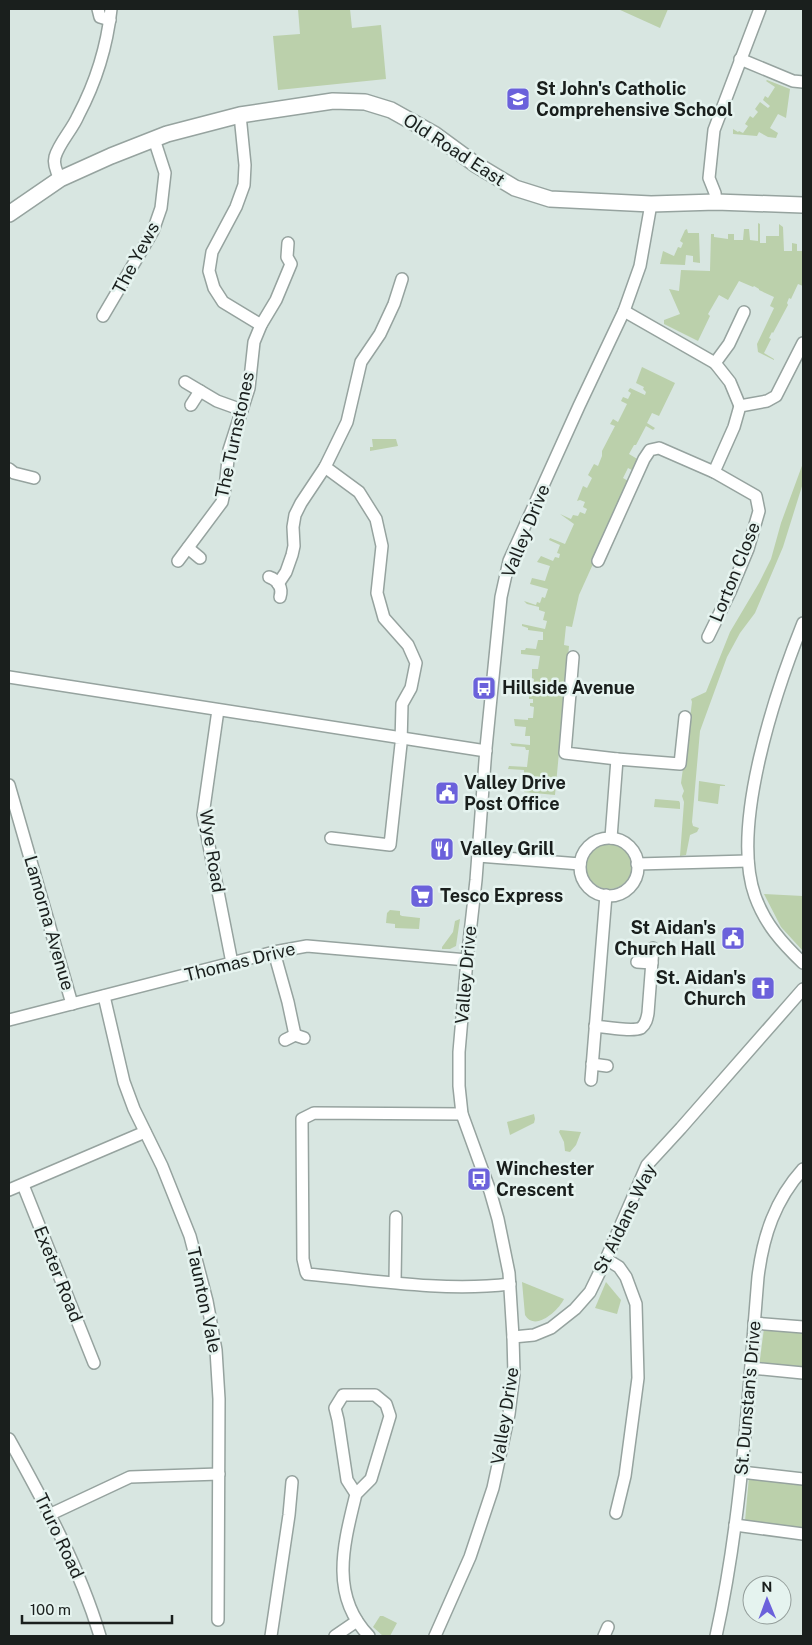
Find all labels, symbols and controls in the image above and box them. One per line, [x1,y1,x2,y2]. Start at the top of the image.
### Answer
place label: St John's Catholic Comprehensive School [536,78,733,120]
school or university icon: St John's Catholic Comprehensive School [505,86,531,112]
street label: Old Road East [399,109,509,190]
street label: The Yews [108,218,163,297]
street label: The Turnstones [211,370,258,500]
street label: Valley Drive [497,481,554,580]
street label: Lorton Close [705,519,764,625]
bus stop icon: Hillside Avenue [471,675,497,701]
place label: Hillside Avenue [502,677,635,698]
place label: Valley Drive Post Office [464,772,566,814]
public building icon: Valley Drive Post Office [434,780,460,806]
street label: Wye Road [196,808,229,894]
restaurant icon: Valley Grill [429,836,455,862]
place label: Valley Grill [460,838,555,859]
street label: Lamorna Avenue [20,853,79,993]
supermarket icon: Tesco Express [409,883,435,909]
place label: Tesco Express [440,885,563,906]
place label: St Aidan's Church Hall [614,917,716,959]
street label: Valley Drive [451,925,480,1025]
public building icon: St Aidan's Church Hall [720,925,746,951]
street label: Thomas Drive [182,938,297,985]
place label: St. Aidan's Church [656,967,746,1009]
church icon: St. Aidan's Church [750,975,776,1001]
place label: Winchester Crescent [496,1158,595,1200]
street label: St Aidans Way [589,1160,660,1277]
bus stop icon: Winchester Crescent [466,1166,492,1192]
street label: Exeter Road [30,1223,87,1325]
street label: Taunton Vale [183,1245,226,1355]
street label: St. Dunstan's Drive [730,1320,765,1476]
street label: Valley Drive [486,1366,523,1466]
street label: Truro Road [31,1490,88,1582]
north arrow [742,1575,792,1625]
text: N [761,1579,772,1595]
scale bar [22,1592,172,1624]
text: 100 m [30,1601,71,1618]

